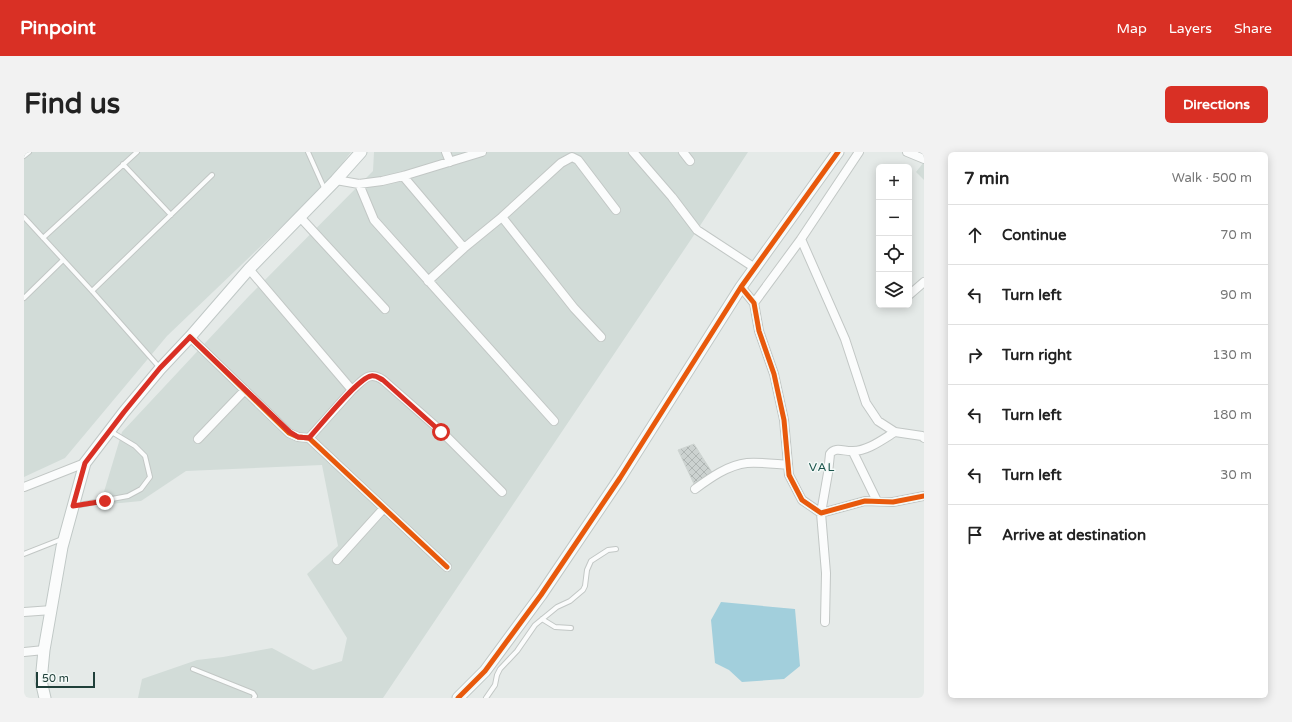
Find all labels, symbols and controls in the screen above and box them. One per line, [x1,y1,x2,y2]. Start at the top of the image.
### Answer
text: Pinpoint [20,17,96,39]
text: Map [1117,20,1147,37]
text: Layers [1169,20,1212,37]
text: Share [1234,20,1272,37]
button: Directions [1165,86,1268,123]
text: Find us [24,87,120,121]
map controls [876,164,912,308]
button: + [876,164,912,200]
text: 7 min [964,168,1009,189]
text: Walk · 500 m [1172,170,1252,186]
button: − [876,200,912,236]
icon: ahead [964,224,986,246]
text: Continue [1002,226,1066,244]
text: 70 m [1220,227,1252,243]
button: locate [876,236,912,272]
button: layers [876,272,912,308]
icon: left [964,284,986,306]
text: Turn left [1002,286,1062,304]
text: 90 m [1220,287,1252,303]
icon: right [964,344,986,366]
text: Turn right [1002,346,1072,364]
text: 130 m [1212,347,1252,363]
icon: left [964,404,986,426]
text: Turn left [1002,406,1062,424]
text: 180 m [1212,407,1252,423]
route start [432,423,450,441]
district label: VAL [809,460,835,474]
icon: left [964,464,986,486]
text: Turn left [1002,466,1062,484]
text: 30 m [1220,467,1252,483]
route end [96,492,114,510]
icon: arrive [964,524,986,546]
text: Arrive at destination [1002,526,1146,544]
scale bar [36,670,95,689]
text: 50 m [42,672,69,685]

